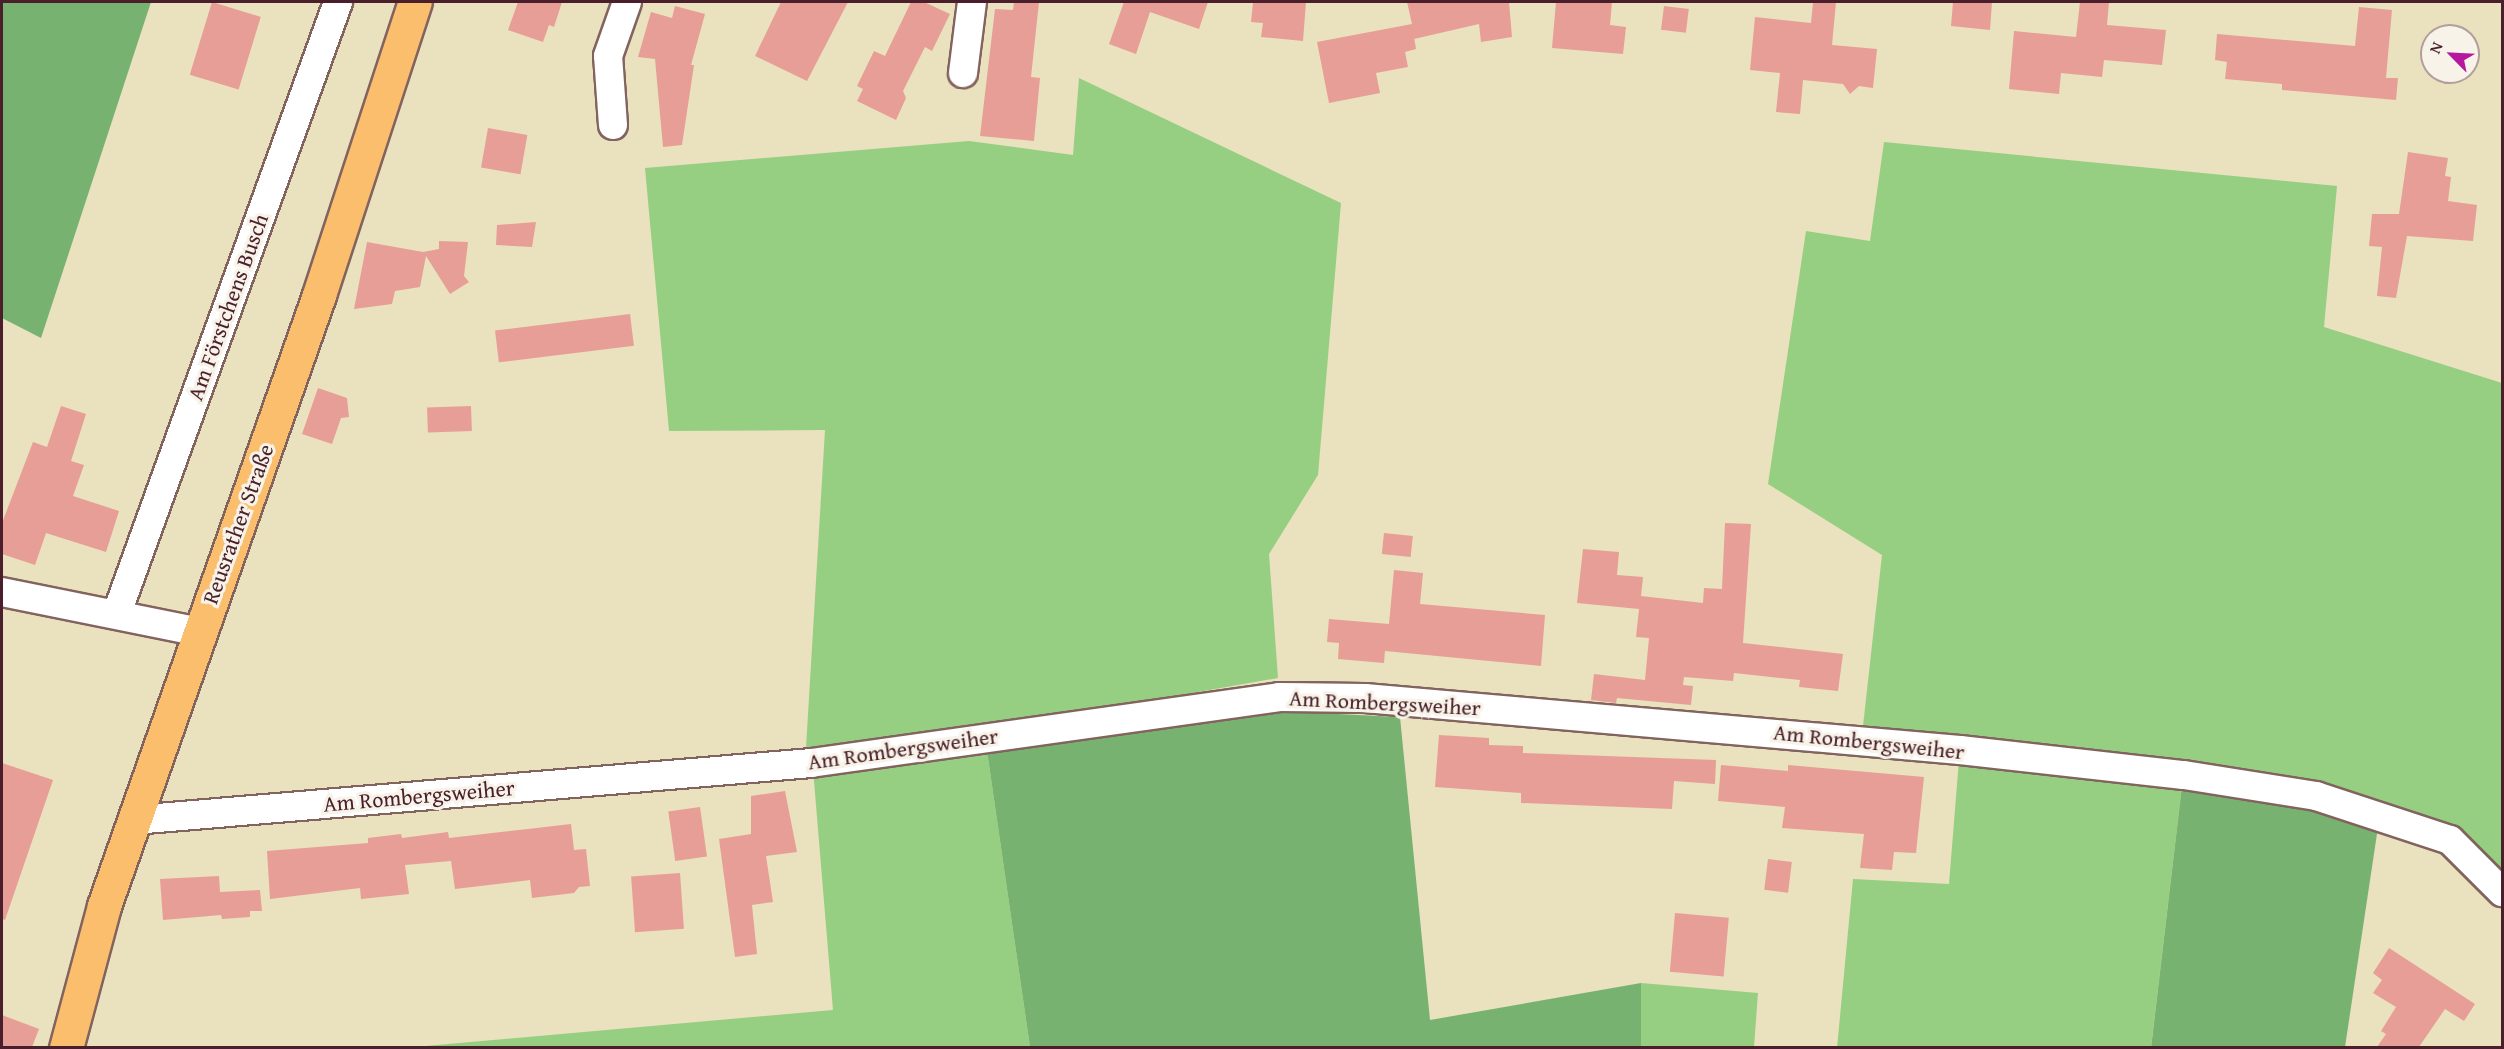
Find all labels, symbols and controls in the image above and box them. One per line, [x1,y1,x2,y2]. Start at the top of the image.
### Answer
north arrow [2420,24,2480,84]
text: N [2422,38,2449,57]
street label: Am Förstchens Busch [182,210,274,404]
street label: Reusrather Straße [197,440,279,608]
street label: Am Rombergsweiher [1288,685,1482,721]
street label: Am Rombergsweiher [1772,719,1966,765]
street label: Am Rombergsweiher [806,723,1000,775]
street label: Am Rombergsweiher [322,774,516,818]

